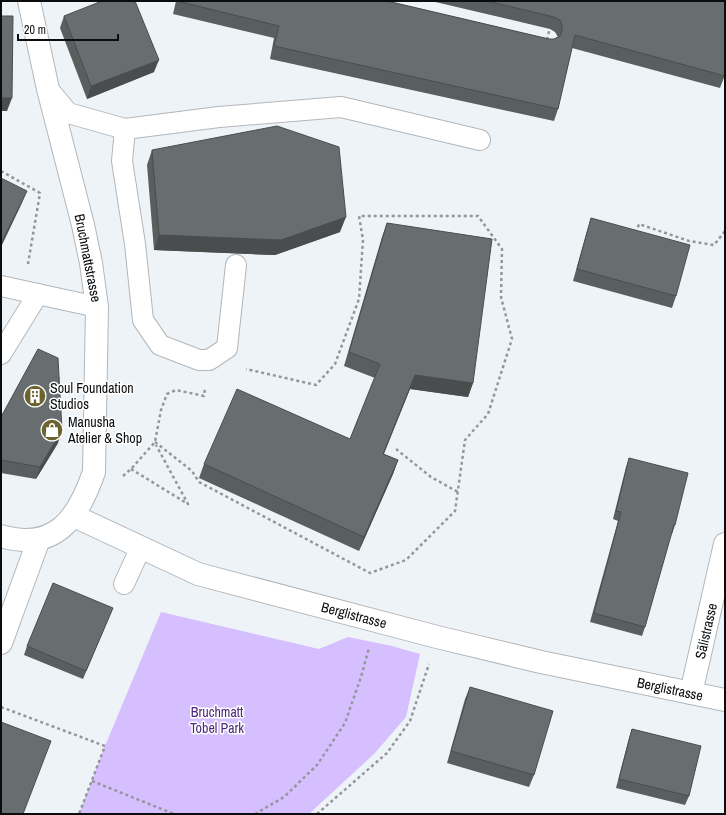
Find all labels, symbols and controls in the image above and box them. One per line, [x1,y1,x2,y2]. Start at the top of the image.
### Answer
scale bar [18,16,118,42]
text: 20 m [24,22,46,38]
street label: Bruchmattstrasse [71,212,105,304]
place label: Soul Foundation Studios [50,379,134,413]
building icon: Soul Foundation Studios [22,383,48,409]
place label: Manusha Atelier & Shop [67,413,142,447]
shop icon: Manusha Atelier & Shop [39,417,65,443]
street label: Berglistrasse [319,598,389,632]
street label: Sälistrasse [691,601,721,661]
street label: Berglistrasse [635,673,705,705]
park label: Bruchmatt Tobel Park [190,703,244,737]

